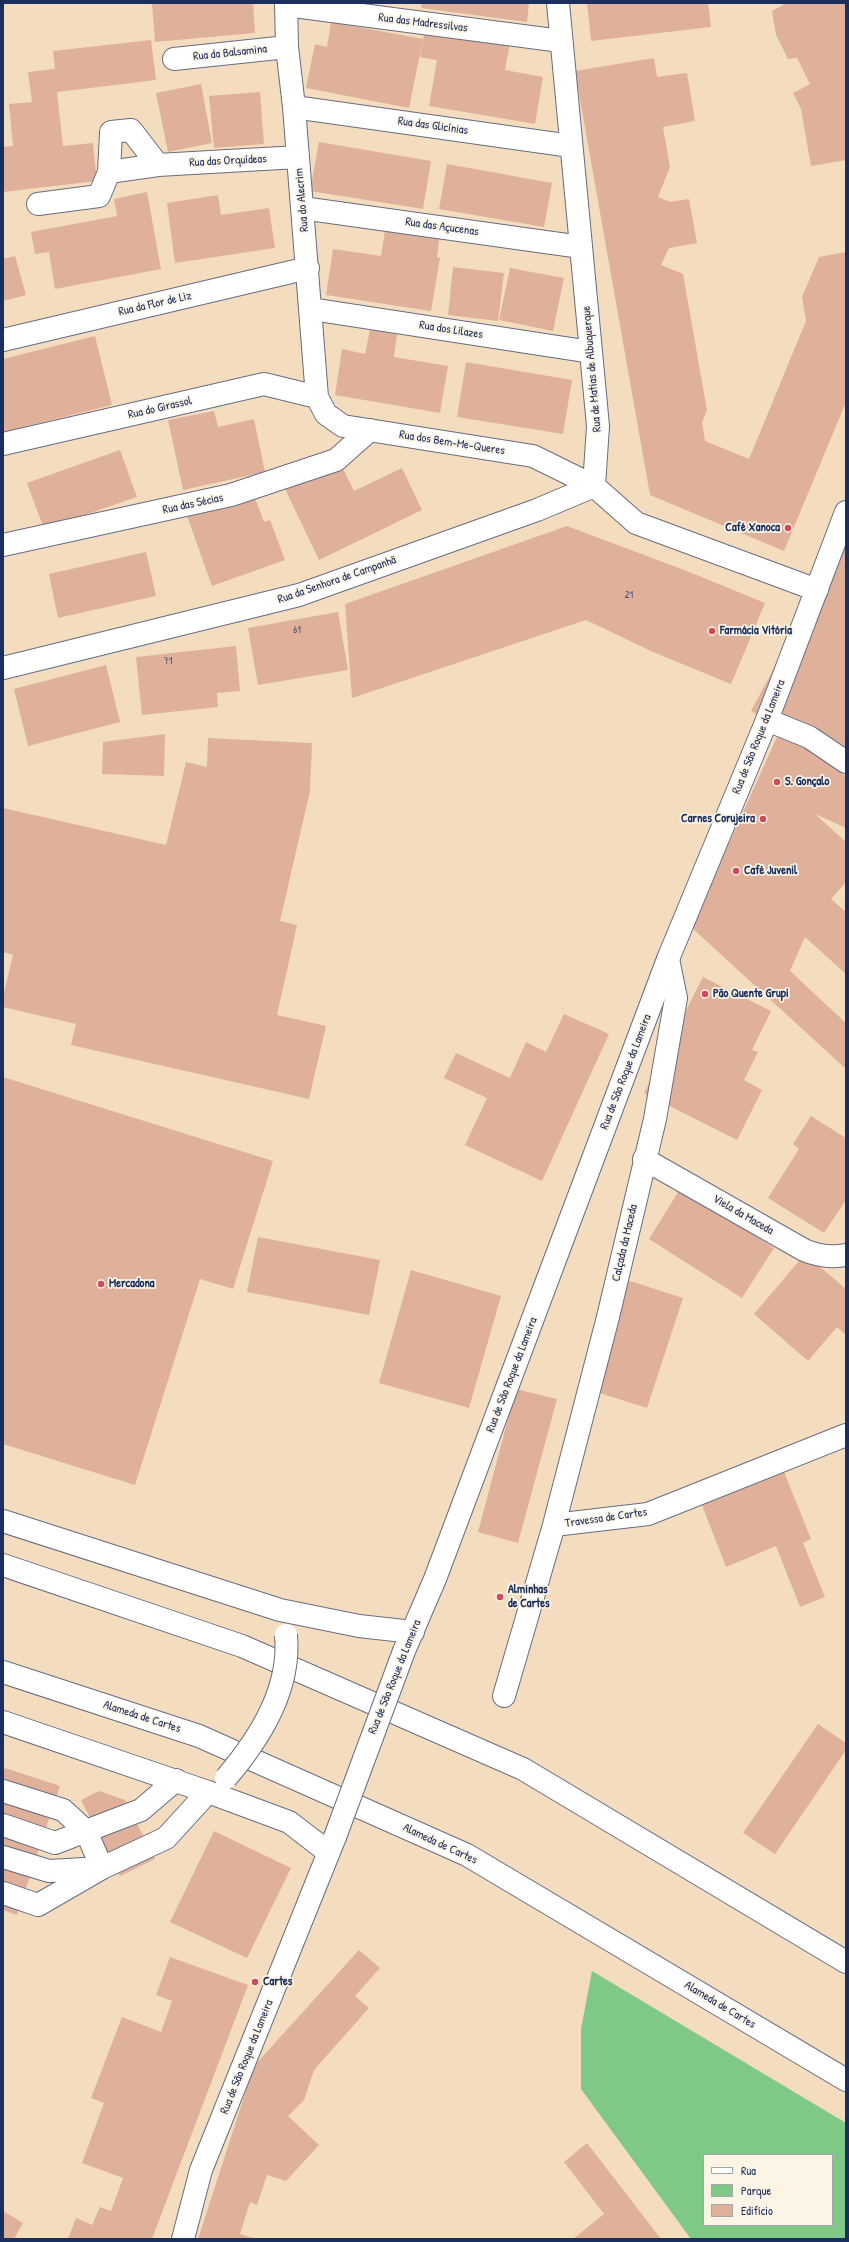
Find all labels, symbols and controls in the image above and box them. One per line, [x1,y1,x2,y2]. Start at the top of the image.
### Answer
street label: Rua das Madressilvas [378,10,468,36]
street label: Rua da Balsamina [192,42,268,64]
street label: Rua das Glicínias [397,114,469,138]
street label: Rua das Orquídeas [189,152,267,170]
street label: Rua do Alecrim [292,168,312,232]
street label: Rua das Açucenas [404,215,480,239]
street label: Rua da Flor de Liz [117,289,193,319]
street label: Rua de Matias de Albuquerque [579,305,605,433]
street label: Rua dos Lilazes [418,318,484,342]
street label: Rua do Girassol [127,394,193,422]
street label: Rua dos Bem-Me-Queres [398,428,506,458]
street label: Rua das Sécias [161,491,225,517]
place label: Café Xanoca [725,521,780,535]
marker: Café Xanoca [783,523,793,533]
street label: Rua da Senhora de Campanhã [276,553,398,607]
house number: 21 [625,589,633,601]
house number: 61 [293,624,301,636]
place label: Farmácia Vitória [720,624,792,638]
marker: Farmácia Vitória [707,626,717,636]
house number: 71 [164,655,172,667]
street label: Rua de São Roque da Lameira [729,678,789,796]
place label: S. Gonçalo [785,775,829,789]
marker: S. Gonçalo [772,777,782,787]
place label: Carnes Corujeira [681,812,755,826]
marker: Carnes Corujeira [758,814,768,824]
place label: Café Juvenil [744,864,797,878]
marker: Café Juvenil [731,866,741,876]
place label: Pão Quente Grupi [713,987,789,1001]
marker: Pão Quente Grupi [700,989,710,999]
street label: Rua de São Roque da Lameira [597,1012,655,1132]
street label: Viela da Maceda [710,1192,776,1238]
street label: Calçada da Maceda [609,1203,641,1283]
place label: Mercadona [109,1277,155,1291]
marker: Mercadona [96,1279,106,1289]
street label: Rua de São Roque da Lameira [483,1315,541,1435]
street label: Travessa de Cartes [564,1505,648,1531]
place label: Alminhas de Cartes [508,1583,550,1611]
marker: Alminhas de Cartes [495,1592,505,1602]
street label: Rua de São Roque da Lameira [365,1618,425,1736]
street label: Alameda de Cartes [102,1698,182,1736]
street label: Alameda de Cartes [400,1820,480,1868]
place label: Cartes [263,1975,292,1989]
marker: Cartes [250,1977,260,1987]
street label: Alameda de Cartes [682,1978,758,2032]
street label: Rua de São Roque da Lameira [217,1998,277,2116]
legend [703,2154,833,2226]
text: Rua [741,2162,756,2179]
text: Parque [741,2182,771,2199]
text: Edifício [741,2202,773,2219]

